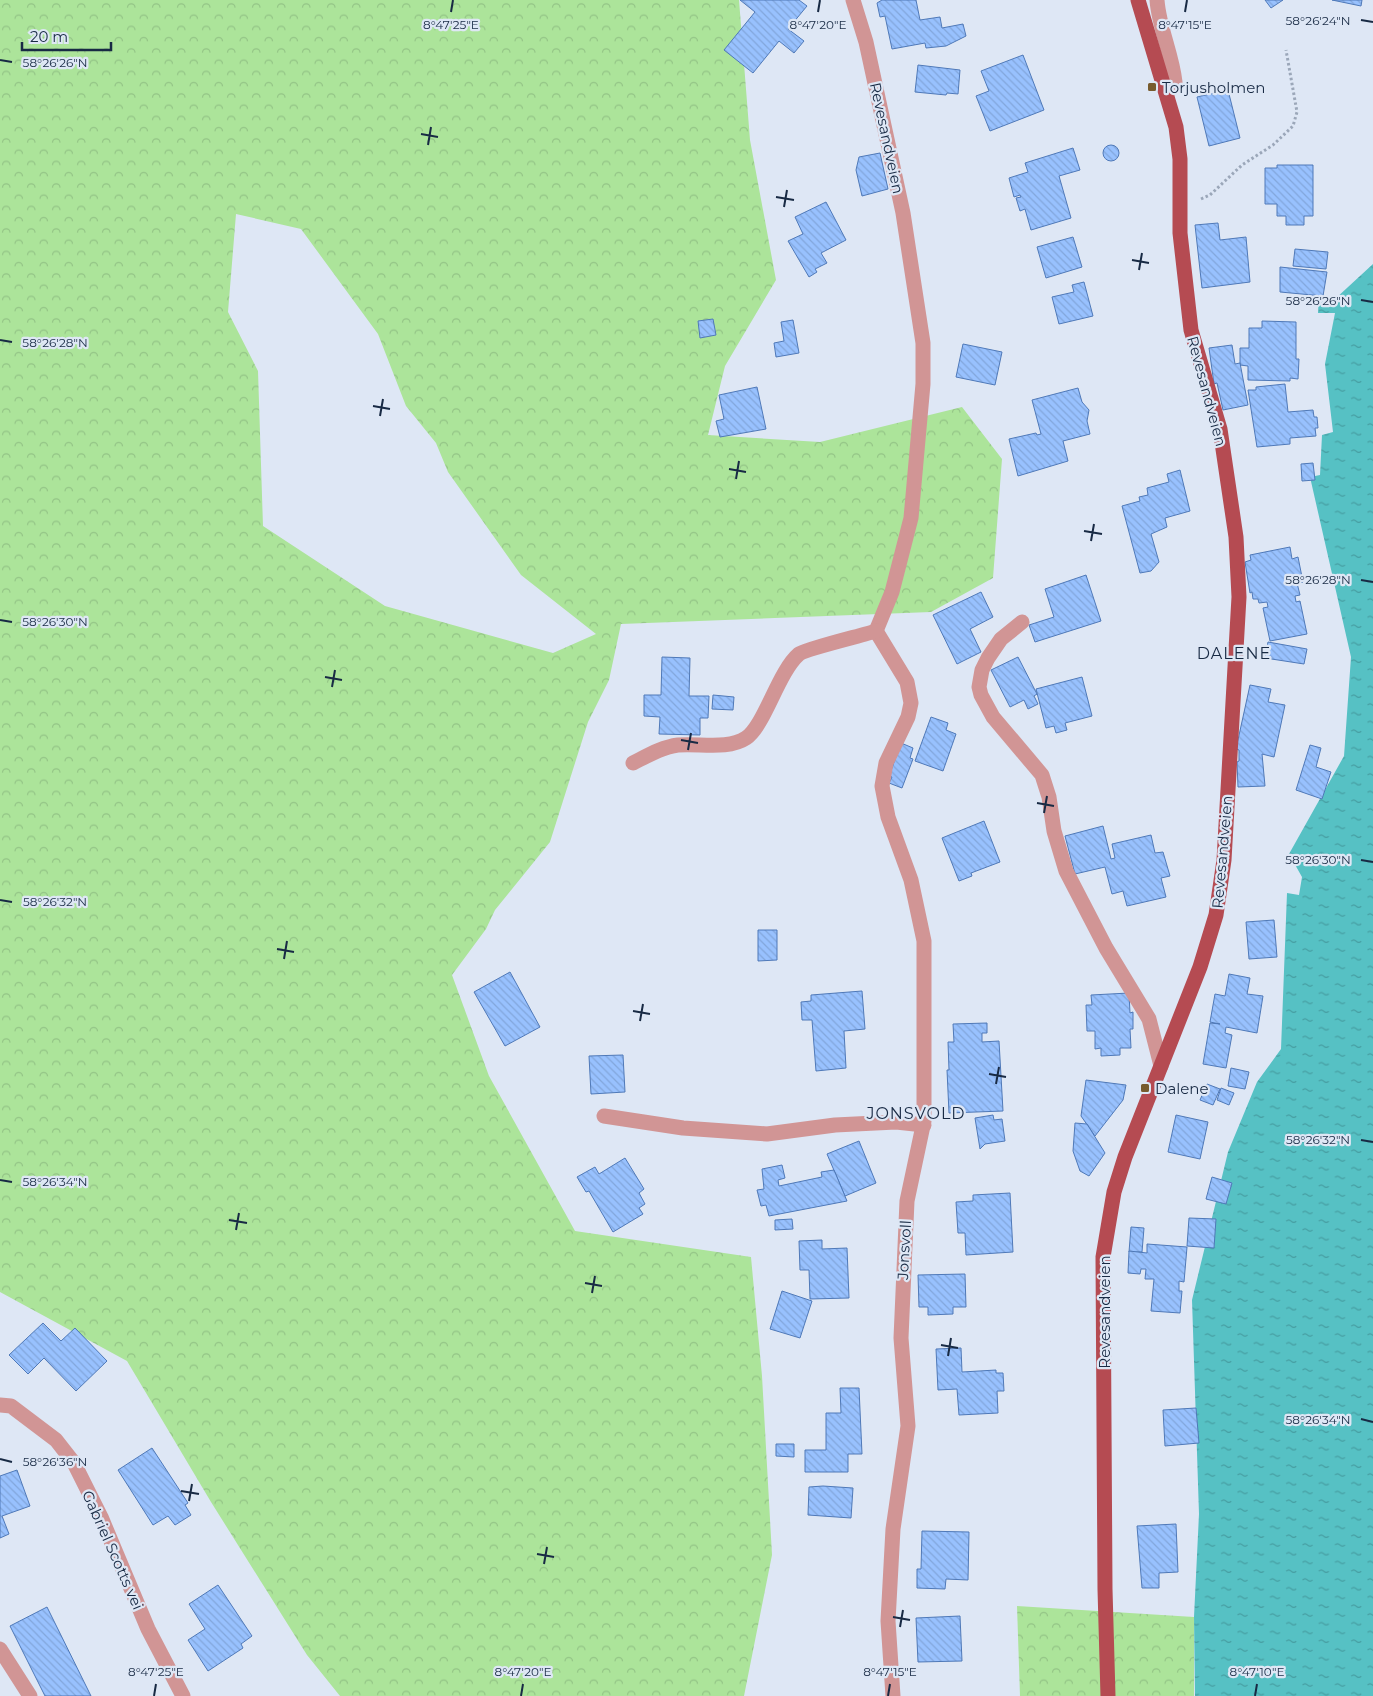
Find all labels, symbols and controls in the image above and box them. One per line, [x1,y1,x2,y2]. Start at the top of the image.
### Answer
text: 58°26'24"N [1286,13,1350,28]
text: 8°47'25"E [423,17,479,32]
text: 8°47'20"E [789,17,847,32]
text: 8°47'15"E [1158,17,1212,32]
scale bar [22,20,111,52]
text: 20 m [30,27,68,46]
text: 58°26'26"N [23,55,87,70]
place label: Torjusholmen [1162,78,1265,97]
street label: Revesandveien [866,81,908,195]
marker: Torjusholmen [1146,81,1158,93]
text: 58°26'26"N [1286,293,1350,308]
street label: Revesandveien [1183,334,1231,448]
text: 58°26'28"N [22,335,88,350]
text: 58°26'28"N [1285,572,1351,587]
text: 58°26'30"N [22,614,88,629]
district label: DALENE [1197,644,1271,663]
street label: Revesandveien [1208,795,1236,909]
text: 58°26'30"N [1285,852,1351,867]
text: 58°26'32"N [23,894,87,909]
place label: Dalene [1155,1079,1209,1098]
marker: Dalene [1139,1082,1151,1094]
district label: JONSVOLD [865,1104,966,1123]
text: 58°26'32"N [1286,1132,1350,1147]
text: 58°26'34"N [22,1174,88,1189]
street label: Jonsvoll [893,1220,915,1281]
street label: Revesandveien [1095,1255,1114,1369]
text: 58°26'34"N [1285,1412,1351,1427]
text: 58°26'36"N [23,1454,87,1469]
street label: Gabriel Scotts vei [78,1487,148,1613]
text: 8°47'25"E [128,1664,184,1679]
text: 8°47'20"E [494,1664,552,1679]
text: 8°47'15"E [863,1664,917,1679]
text: 8°47'10"E [1230,1664,1284,1679]

